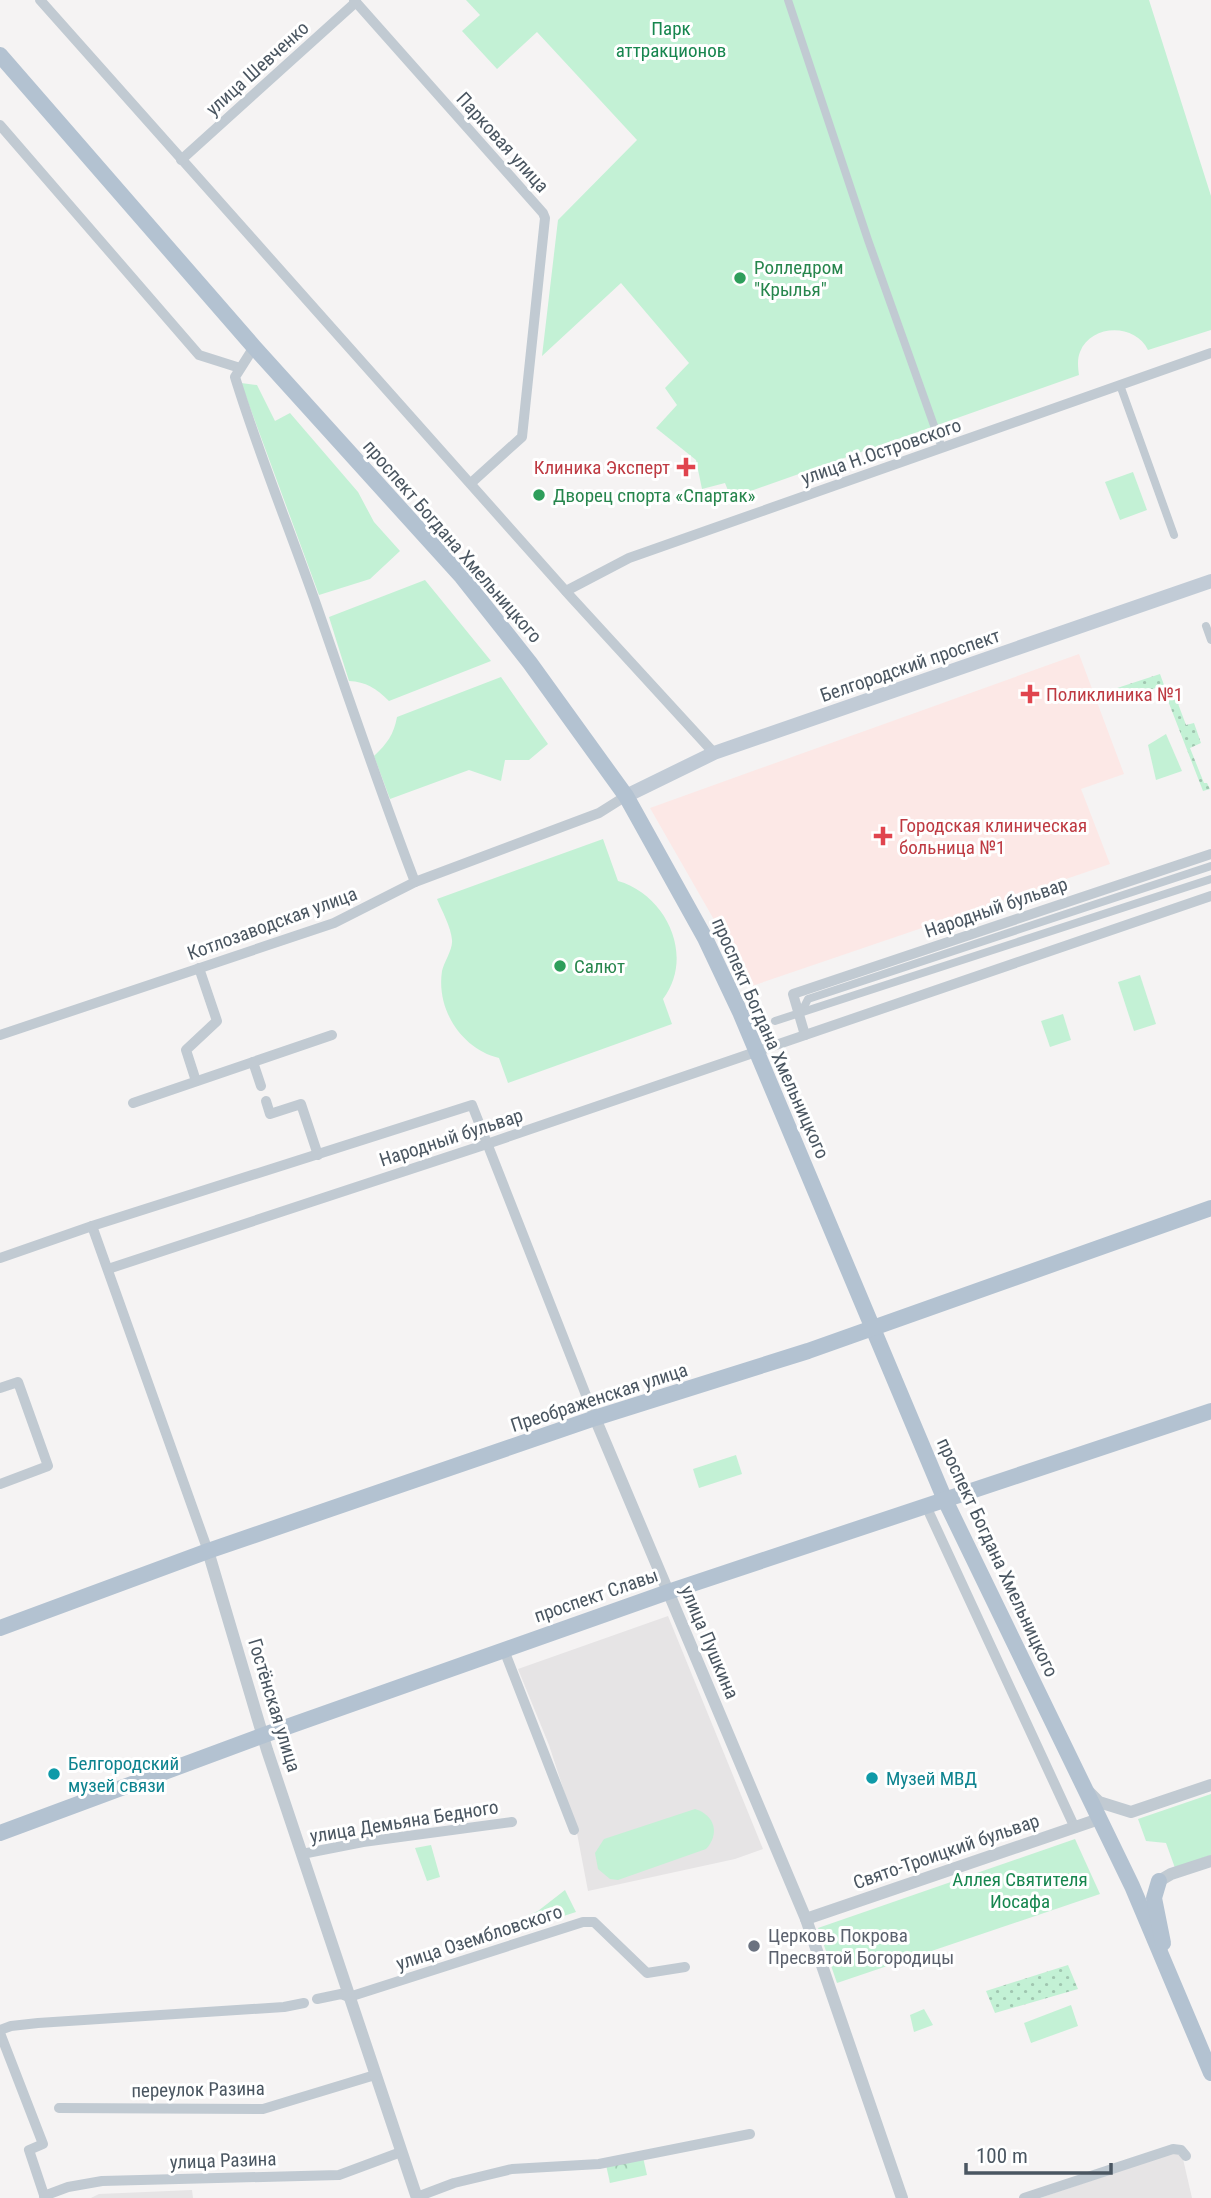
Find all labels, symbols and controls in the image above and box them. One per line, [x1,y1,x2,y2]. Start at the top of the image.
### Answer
street label: улица Шевченко [201,16,314,121]
park label: Парк аттракционов [616,17,726,62]
street label: Парковая улица [452,87,554,197]
place label: Ролледром "Крылья" [754,256,843,301]
marker: Ролледром "Крылья" [732,270,748,286]
street label: улица Н.Островского [798,413,964,490]
street label: проспект Богдана Хмельницкого [358,435,547,647]
place label: Клиника Эксперт [534,456,670,479]
marker: Клиника Эксперт [676,457,696,477]
place label: Дворец спорта «Спартак» [553,484,756,507]
marker: Дворец спорта «Спартак» [531,487,547,503]
street label: Белгородский проспект [817,624,1003,707]
place label: Поликлиника №1 [1046,683,1183,706]
marker: Поликлиника №1 [1020,684,1040,704]
place label: Городская клиническая больница №1 [899,814,1087,859]
marker: Городская клиническая больница №1 [873,826,893,846]
street label: Народный бульвар [922,872,1071,943]
street label: Котлозаводская улица [184,882,360,965]
street label: проспект Богдана Хмельницкого [707,914,834,1162]
place label: Салют [574,955,625,978]
marker: Салют [552,958,568,974]
street label: Народный бульвар [377,1103,526,1172]
street label: Преображенская улица [508,1358,691,1437]
street label: проспект Богдана Хмельницкого [932,1434,1063,1680]
street label: проспект Славы [531,1564,661,1627]
street label: улица Пушкина [675,1582,744,1702]
street label: Гостёнская улица [243,1636,306,1775]
place label: Белгородский музей связи [68,1752,179,1797]
marker: Белгородский музей связи [46,1766,62,1782]
place label: Музей МВД [886,1767,977,1790]
marker: Музей МВД [864,1770,880,1786]
street label: улица Демьяна Бедного [308,1795,500,1848]
street label: Свято-Троицкий бульвар [850,1809,1042,1894]
park label: Аллея Святителя Иосафа [952,1868,1088,1913]
street label: улица Озембловского [393,1900,565,1975]
place label: Церковь Покрова Пресвятой Богородицы [768,1924,954,1969]
marker: Церковь Покрова Пресвятой Богородицы [746,1938,762,1954]
street label: переулок Разина [131,2077,265,2102]
scale bar [966,2132,1111,2176]
text: 100 m [976,2144,1028,2168]
street label: улица Разина [169,2147,277,2174]

